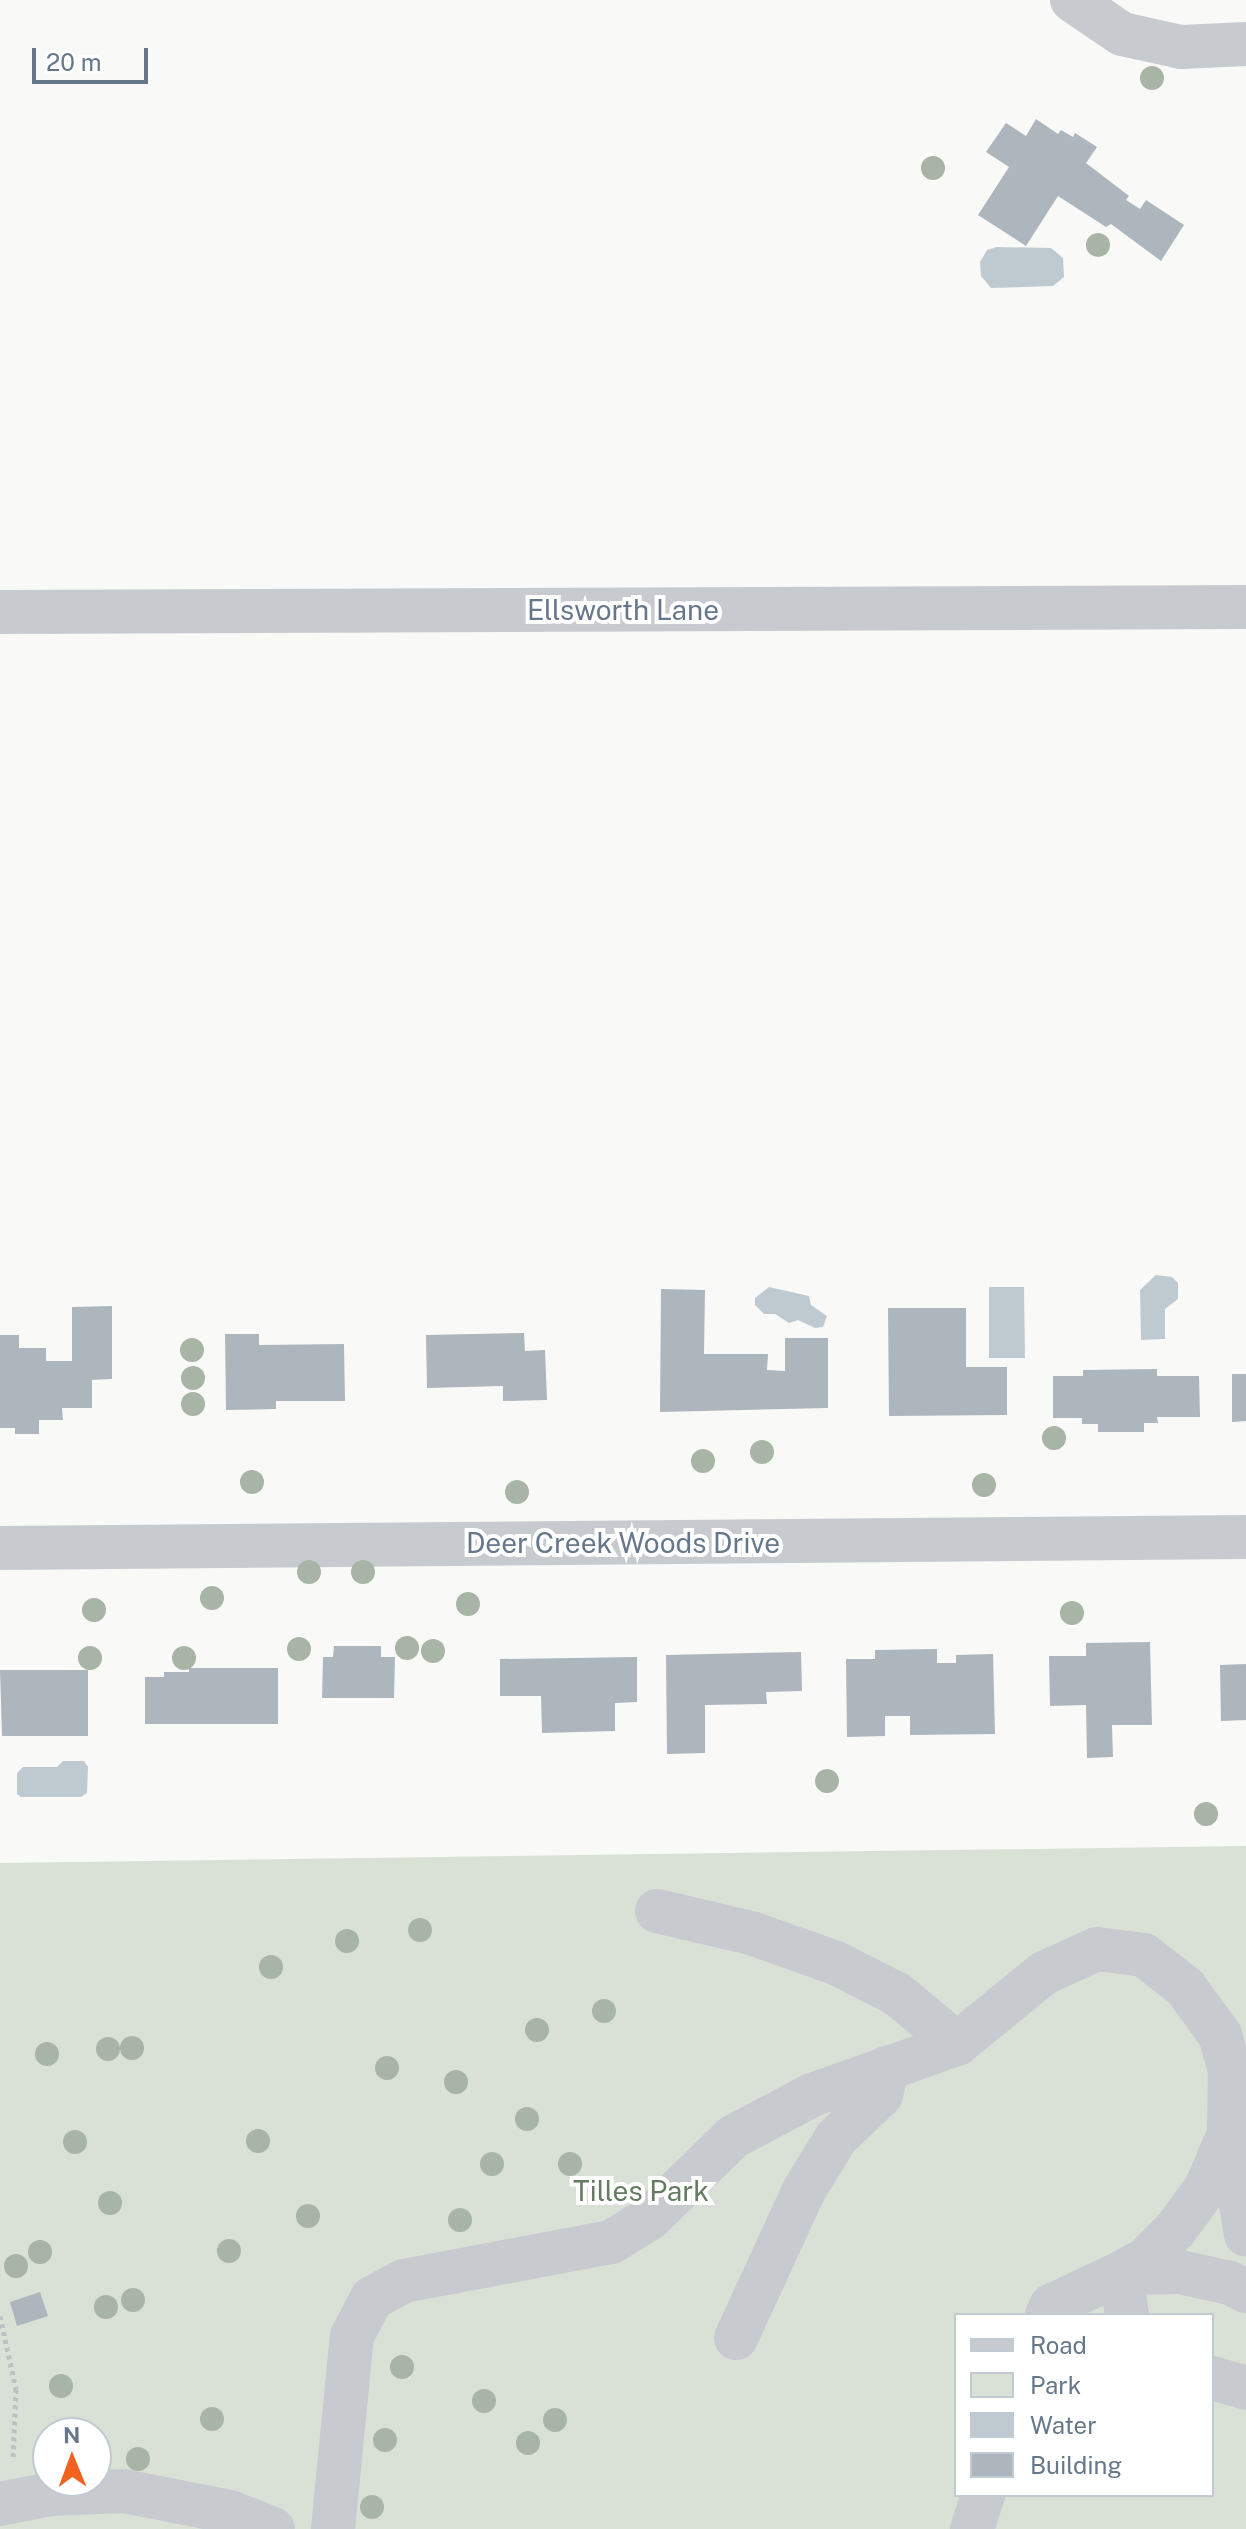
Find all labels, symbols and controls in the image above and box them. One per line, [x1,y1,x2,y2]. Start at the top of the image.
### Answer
scale bar [36,32,152,82]
text: 20 m [46,48,102,76]
street label: Ellsworth Lane [527,593,719,627]
street label: Deer Creek Woods Drive [466,1526,780,1560]
park label: Tilles Park [573,2174,709,2208]
legend [954,2313,1214,2497]
text: Road [1030,2331,1087,2359]
text: Park [1030,2371,1081,2399]
text: Water [1030,2411,1097,2439]
north arrow [32,2417,112,2497]
text: N [63,2422,80,2448]
text: Building [1030,2451,1122,2479]

